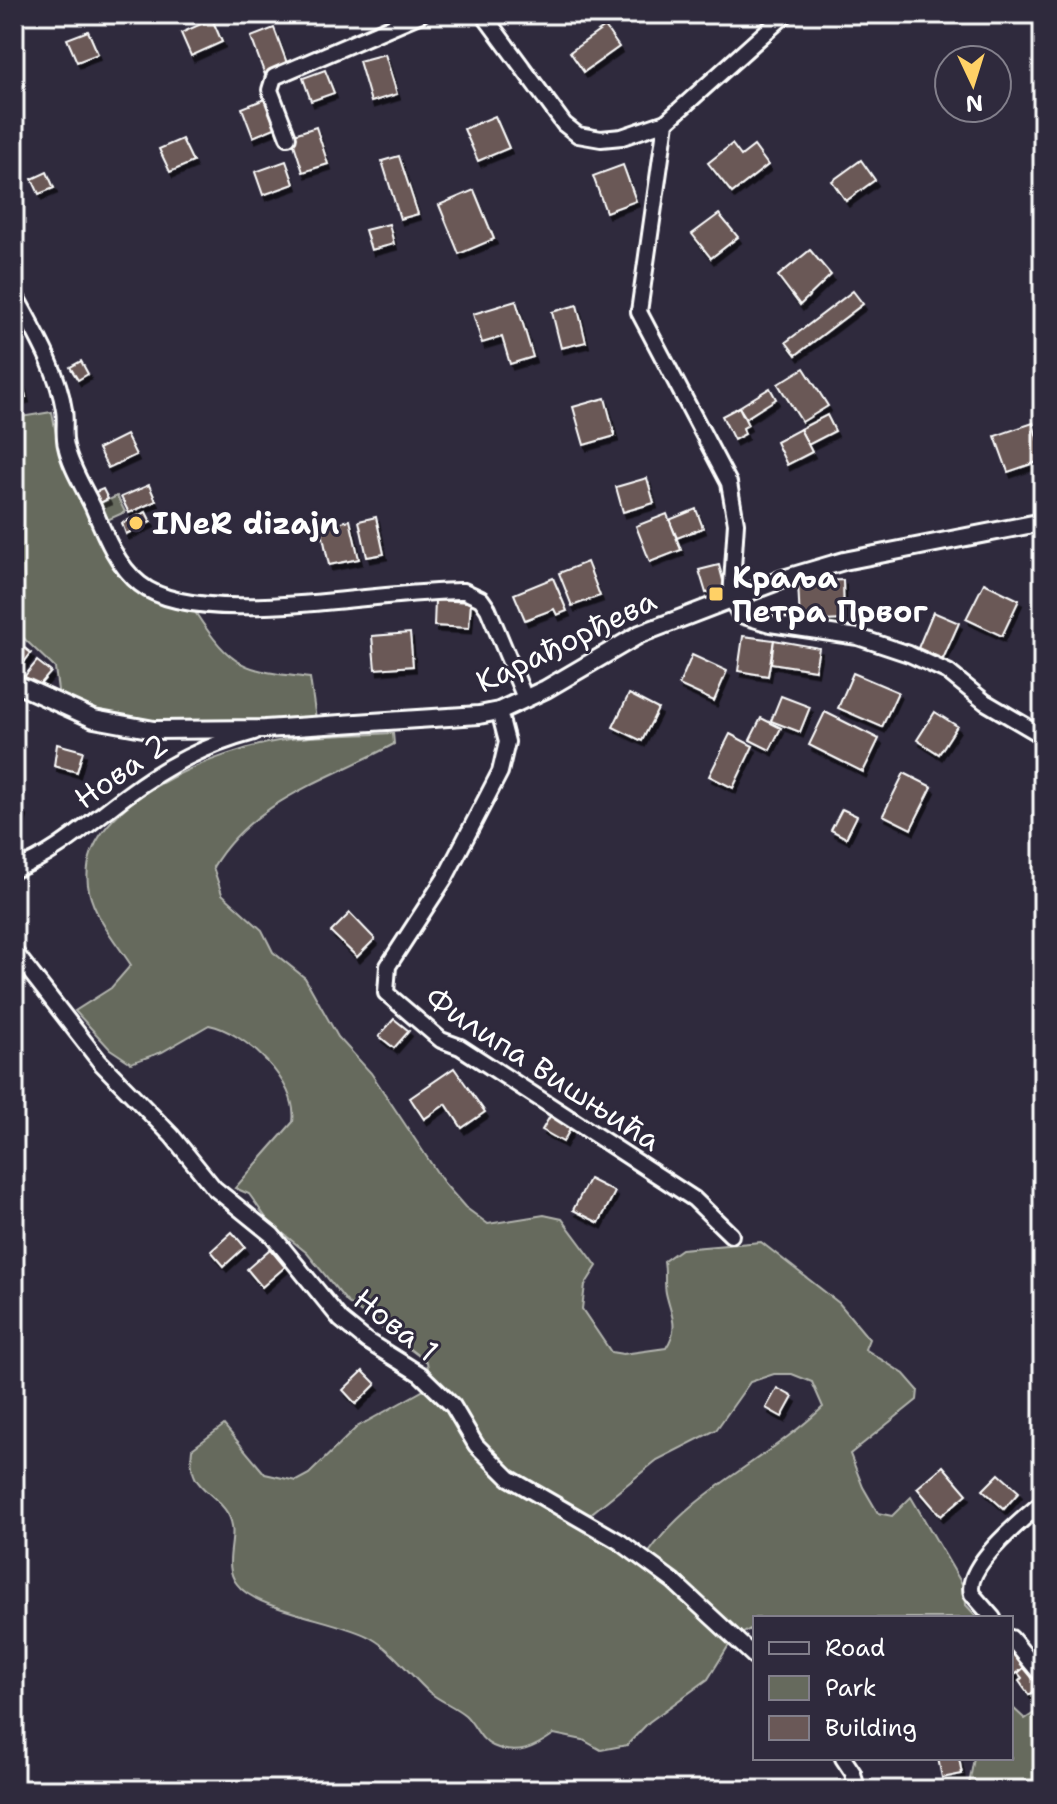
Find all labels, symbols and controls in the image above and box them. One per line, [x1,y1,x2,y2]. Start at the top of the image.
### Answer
north arrow [933,44,1013,124]
text: N [965,88,984,119]
place label: INeR dizajn [152,503,340,544]
marker: INeR dizajn [127,514,145,532]
place label: Краља Петра Првог [732,557,928,632]
street label: Карађорђева [469,579,663,702]
marker: Краља Петра Првог [707,585,725,603]
street label: Нова 2 [66,724,176,818]
street label: Филипа Вишњића [417,977,669,1161]
street label: Нова 1 [345,1279,447,1371]
legend [753,1616,1013,1760]
text: Road [825,1632,885,1664]
text: Park [825,1672,877,1704]
text: Building [825,1712,917,1744]

